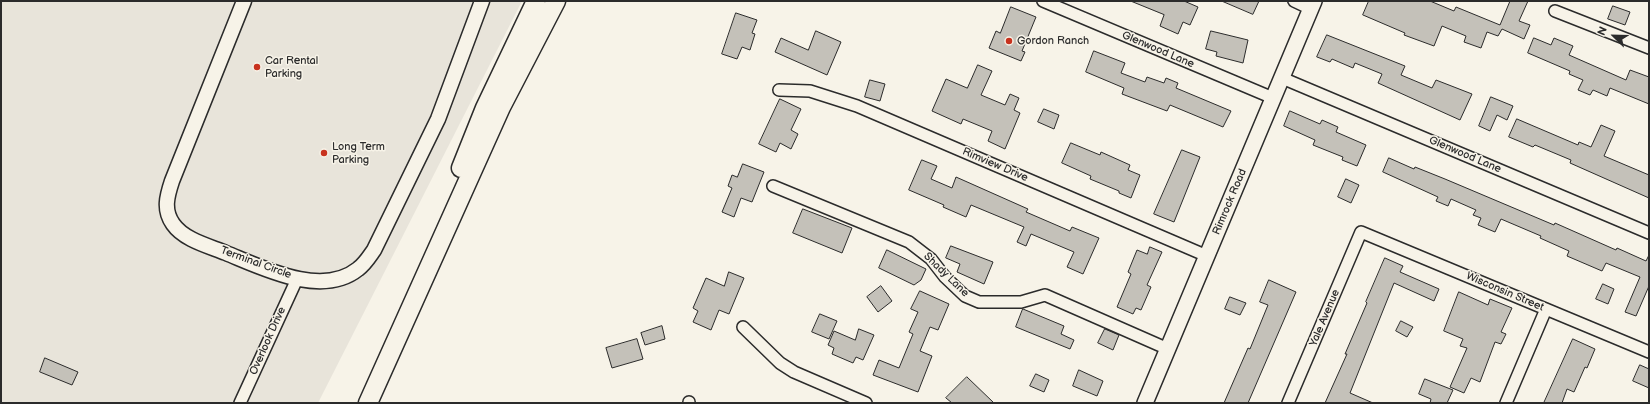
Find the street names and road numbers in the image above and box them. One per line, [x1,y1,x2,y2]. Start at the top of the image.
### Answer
street label: Glenwood Lane [1120,29,1196,71]
street label: Glenwood Lane [1427,134,1503,176]
street label: Rimview Drive [960,145,1030,185]
street label: Rimrock Road [1210,167,1250,237]
street label: Terminal Circle [219,244,293,282]
street label: Shady Lane [920,250,972,300]
street label: Wisconsin Street [1464,270,1546,314]
street label: Yale Avenue [1307,288,1343,348]
street label: Overlook Drive [247,305,289,377]

